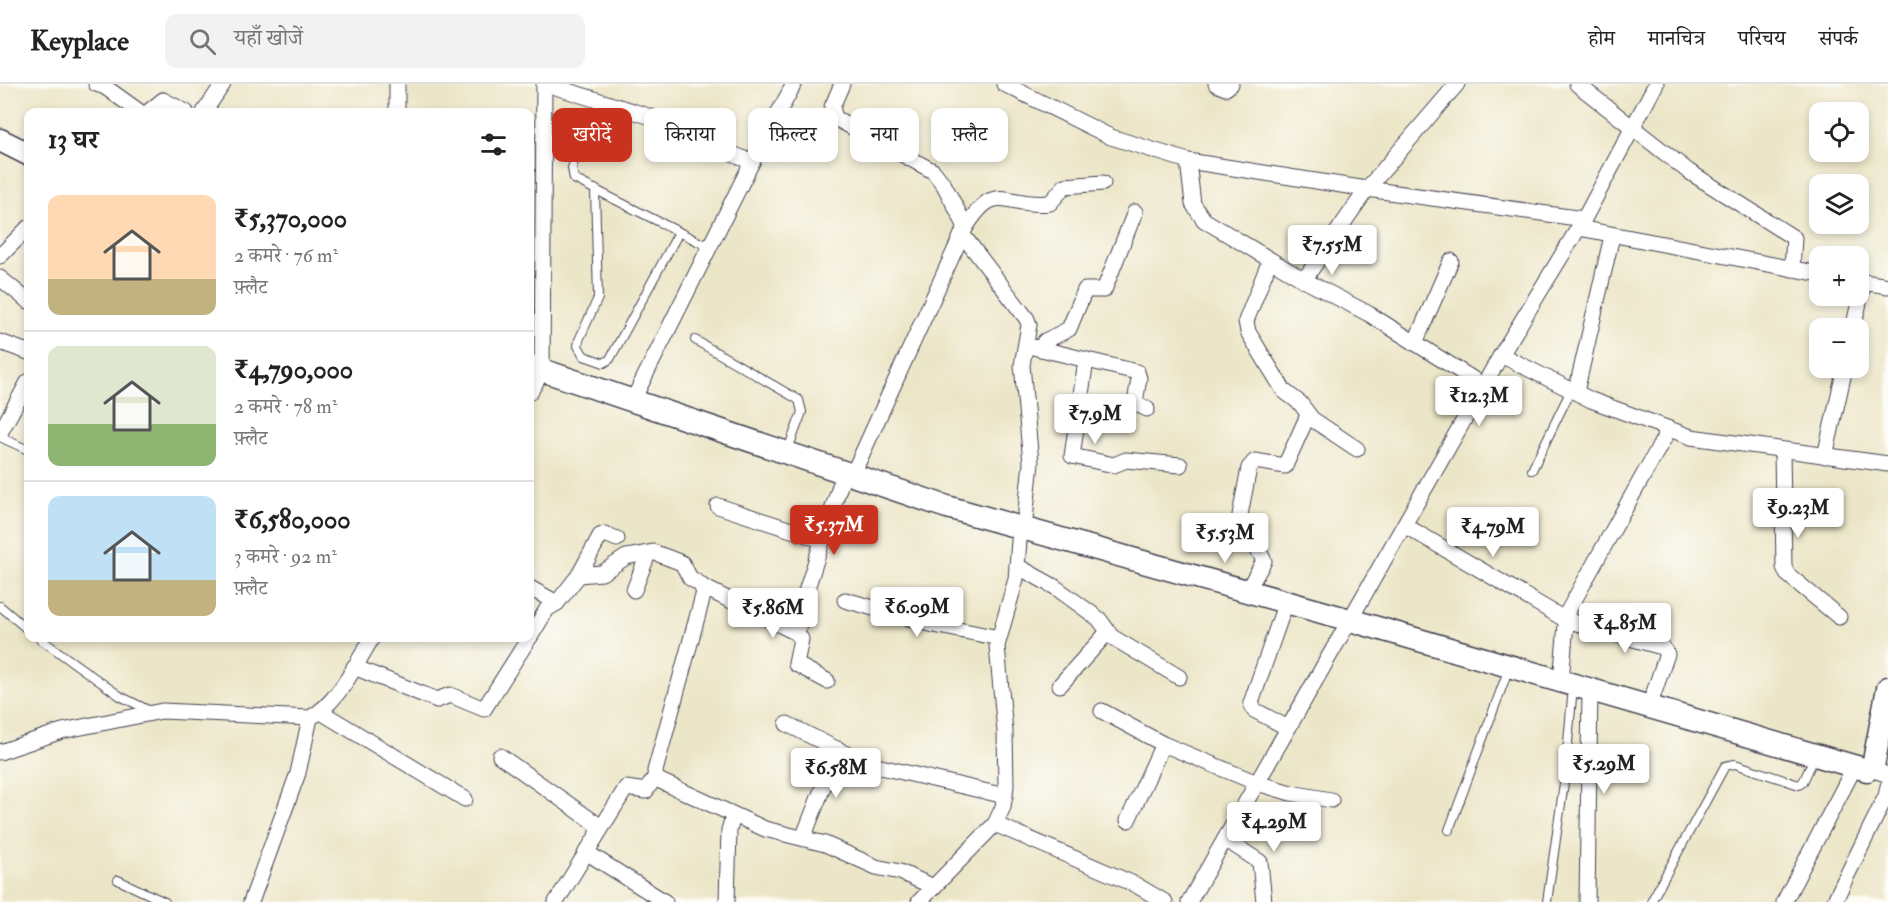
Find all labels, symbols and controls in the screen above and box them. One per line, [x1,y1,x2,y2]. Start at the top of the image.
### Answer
search box [165,14,585,68]
text: Keyplace [30,24,129,59]
text: यहाँ खोजें [234,24,303,52]
icon: search [186,25,219,58]
text: होम [1588,25,1615,52]
text: मानचित्र [1648,25,1705,52]
text: परिचय [1738,25,1786,52]
text: संपर्क [1819,25,1858,52]
map controls [1809,102,1869,378]
button: locate [1809,102,1869,162]
chip: खरीदें [552,108,632,162]
chip: किराया [644,108,736,162]
chip: फ़िल्टर [748,108,838,162]
chip: नया [850,108,919,162]
chip: फ़्लैट [931,108,1008,162]
text: 13 घर [48,124,99,156]
icon: filters [477,128,510,161]
button: layers [1809,174,1869,234]
text: ₹5,370,000 [234,203,347,235]
icon: home [96,219,168,291]
pin: ₹7.55M [1283,225,1381,276]
text: ₹7.55M [1302,232,1362,257]
text: 2 कमरे · 76 m² [234,243,338,268]
button: + [1809,246,1869,306]
text: फ़्लैट [234,275,267,300]
button: − [1809,318,1869,378]
text: ₹4,790,000 [234,354,353,386]
icon: home [96,370,168,442]
pin: ₹12.3M [1430,376,1528,427]
text: ₹12.3M [1449,383,1509,408]
text: 2 कमरे · 78 m² [234,394,337,419]
pin: ₹7.9M [1053,394,1137,445]
text: ₹7.9M [1068,401,1122,426]
text: फ़्लैट [234,426,267,451]
pin: ₹9.23M [1749,488,1847,539]
text: ₹9.23M [1767,495,1829,520]
text: ₹6,580,000 [234,504,351,536]
pin: ₹5.37M [785,505,883,556]
pin: ₹4.79M [1444,507,1542,558]
text: ₹5.37M [804,512,864,537]
pin: ₹5.53M [1176,513,1274,564]
text: ₹4.79M [1461,514,1525,539]
icon: home [96,520,168,592]
text: ₹5.53M [1195,520,1255,545]
text: 3 कमरे · 92 m² [234,544,337,569]
text: फ़्लैट [234,576,267,601]
pin: ₹6.09M [868,587,966,638]
pin: ₹5.86M [724,588,822,639]
text: ₹6.09M [884,594,950,619]
text: ₹5.86M [742,595,804,620]
pin: ₹4.85M [1576,603,1674,654]
text: ₹4.85M [1593,610,1657,635]
pin: ₹5.29M [1555,744,1653,795]
pin: ₹6.58M [787,748,885,799]
text: ₹5.29M [1572,751,1636,776]
text: ₹6.58M [805,755,867,780]
pin: ₹4.29M [1225,802,1323,853]
text: ₹4.29M [1241,809,1307,834]

